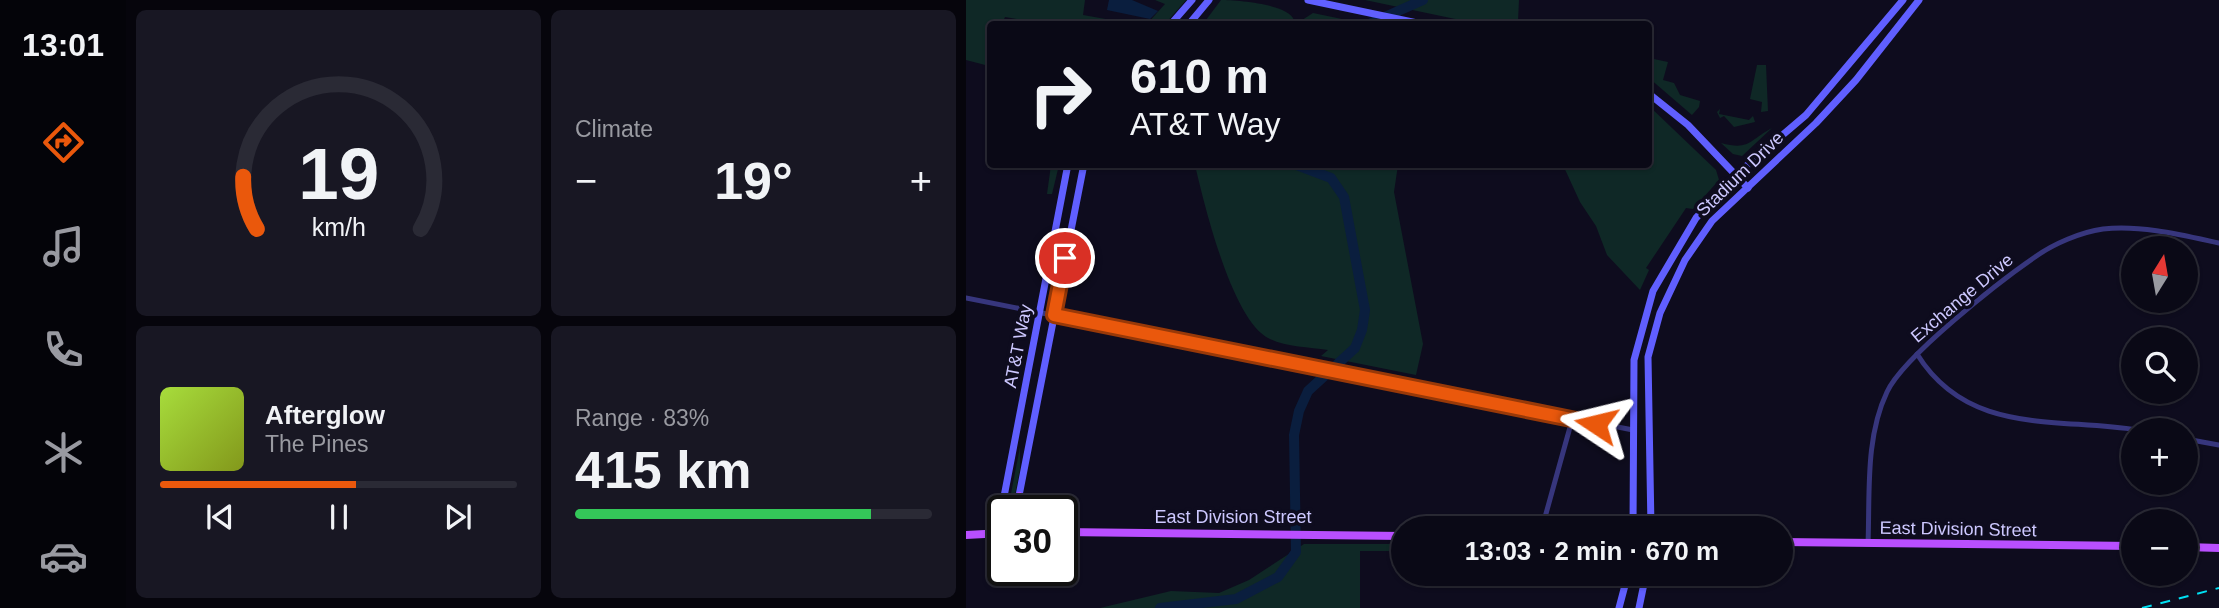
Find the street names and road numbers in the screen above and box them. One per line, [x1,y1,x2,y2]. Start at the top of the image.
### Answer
street label: Stadium Drive [1692,128,1788,220]
street label: Exchange Drive [1907,249,2017,347]
street label: AT&T Way [1000,303,1036,389]
street label: East Division Street [1154,507,1312,527]
street label: East Division Street [1879,518,2037,540]

